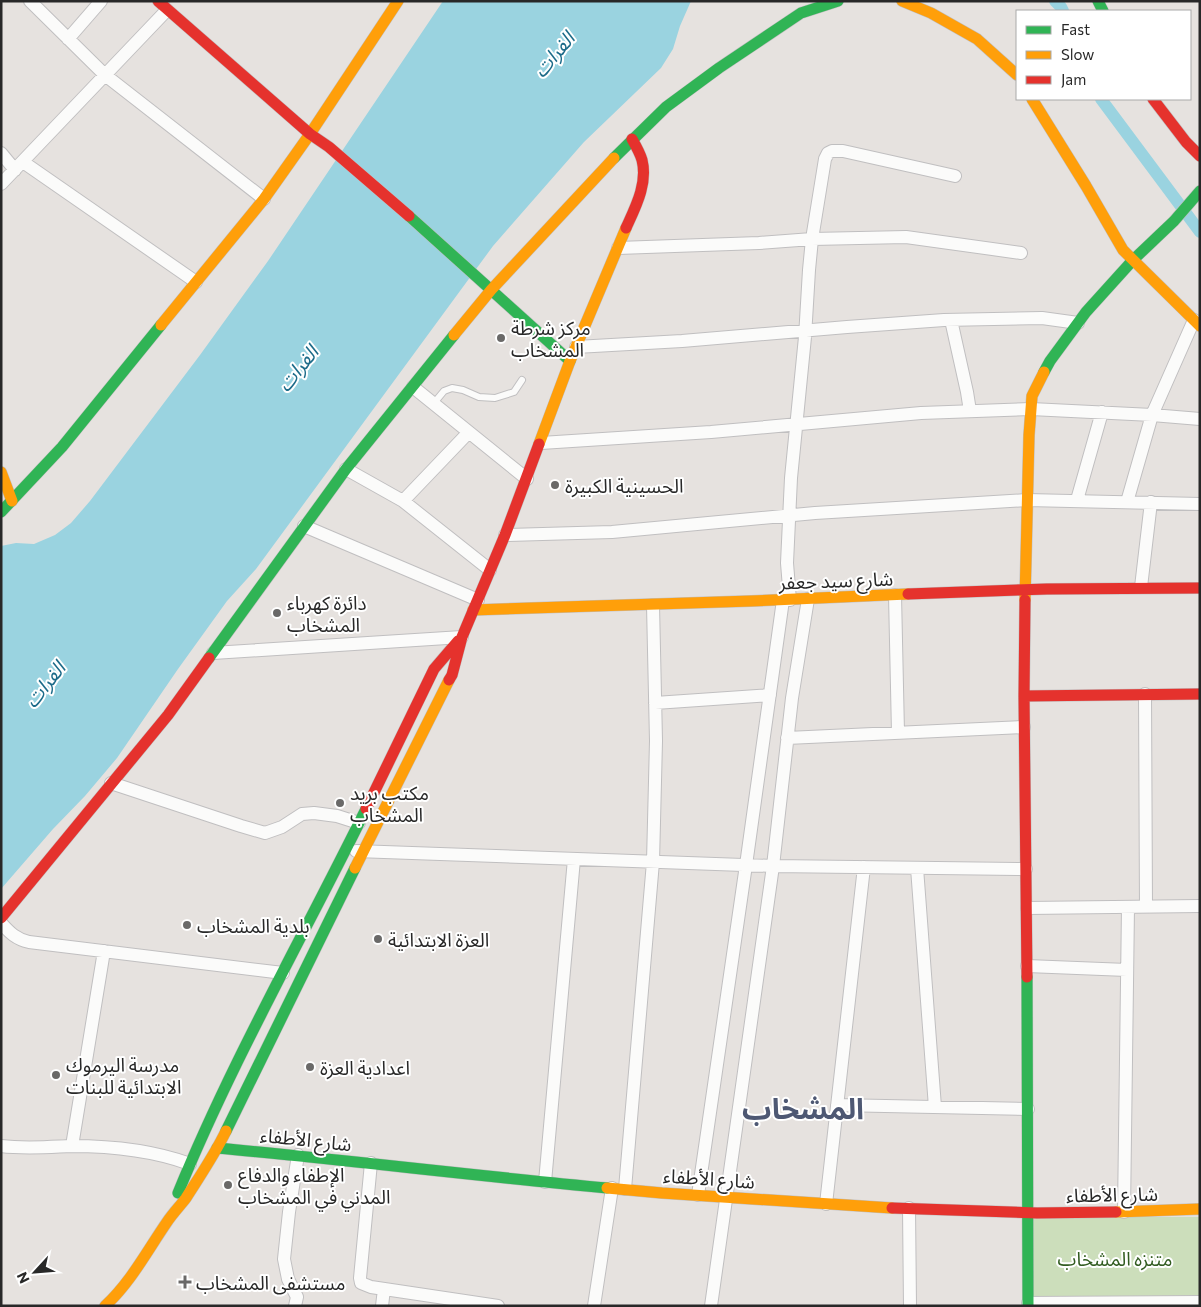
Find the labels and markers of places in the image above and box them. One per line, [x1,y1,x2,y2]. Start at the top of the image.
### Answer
place label: مركز شرطة المشخاب [511,316,591,361]
marker: مركز شرطة المشخاب [495,332,507,344]
place label: الحسينية الكبيرة [565,474,683,498]
marker: الحسينية الكبيرة [549,479,561,491]
place label: دائرة كهرباء المشخاب [287,591,367,636]
marker: دائرة كهرباء المشخاب [271,607,283,619]
place label: مكتب بريد المشخاب [350,781,429,826]
marker: مكتب بريد المشخاب [334,797,346,809]
place label: بلدية المشخاب [197,914,310,937]
marker: بلدية المشخاب [181,919,193,931]
place label: العزة الابتدائية [388,928,489,952]
marker: العزة الابتدائية [372,933,384,945]
place label: مدرسة اليرموك الابتدائية للبنات [66,1053,182,1098]
place label: اعدادية العزة [320,1056,410,1080]
marker: اعدادية العزة [304,1061,316,1073]
marker: مدرسة اليرموك الابتدائية للبنات [50,1069,62,1081]
place label: الإطفاء والدفاع المدني في المشخاب [238,1163,391,1212]
marker: الإطفاء والدفاع المدني في المشخاب [222,1179,234,1191]
place label: مستشفى المشخاب [196,1271,345,1295]
marker: مستشفى المشخاب [178,1275,192,1289]

